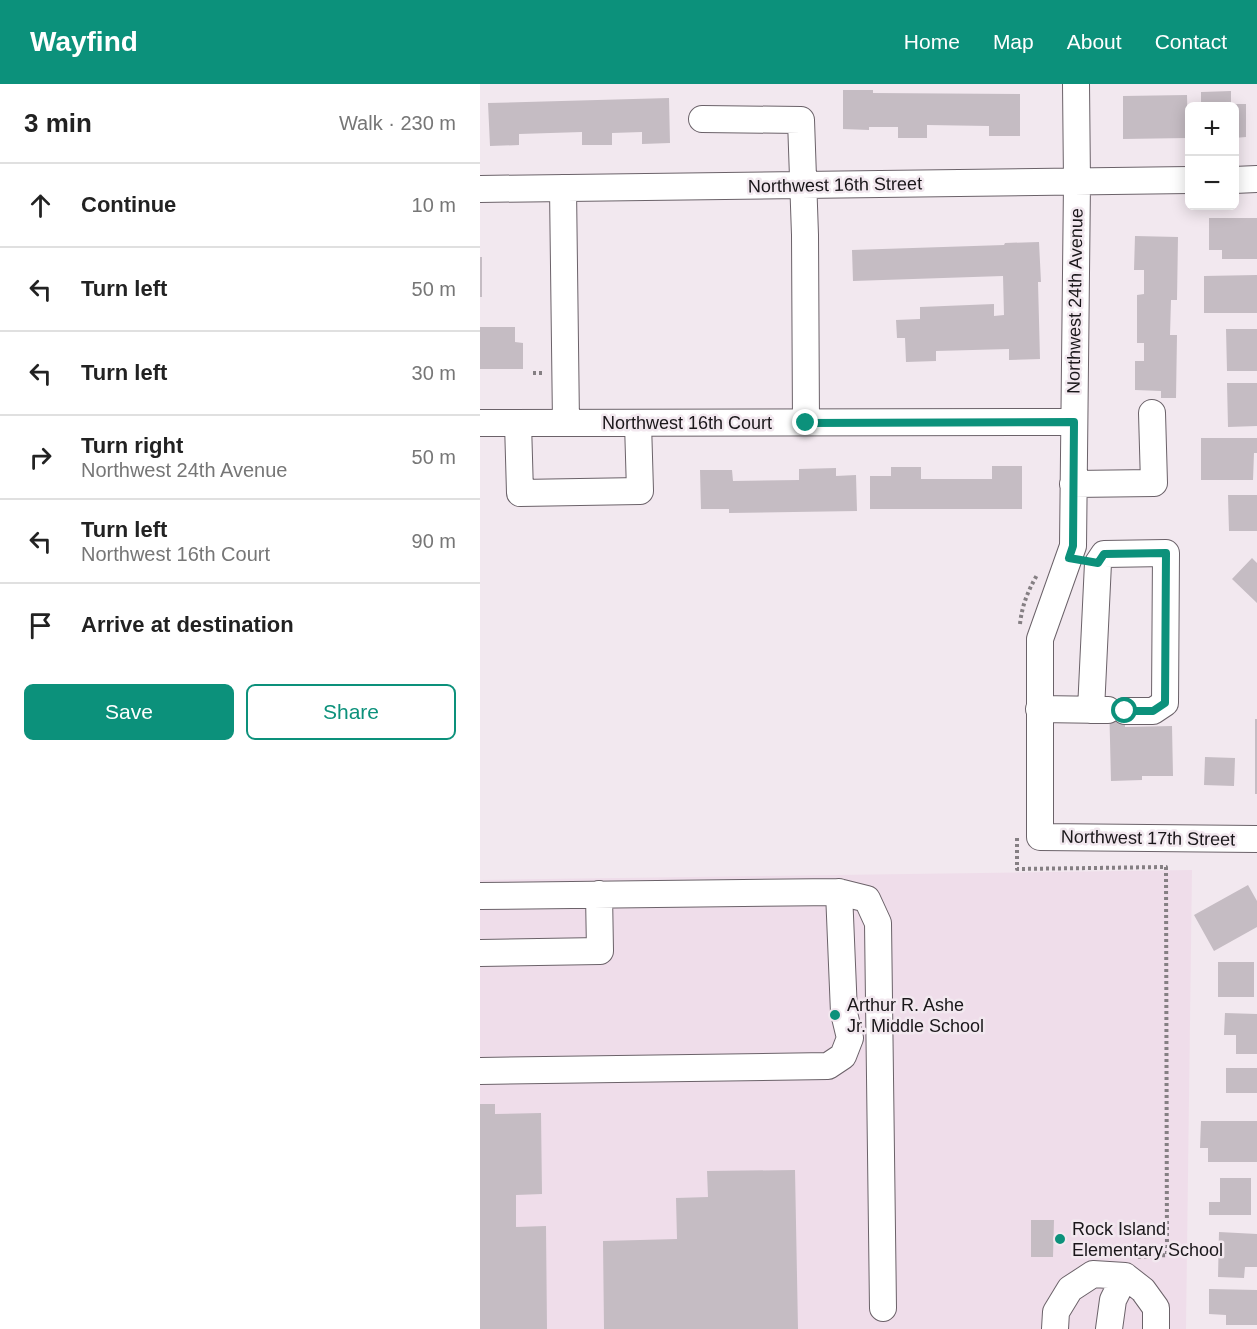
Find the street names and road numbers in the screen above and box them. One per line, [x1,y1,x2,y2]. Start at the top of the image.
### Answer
street label: Northwest 16th Street [748,173,922,197]
street label: Northwest 24th Avenue [1063,208,1087,394]
street label: Northwest 16th Court [602,413,772,433]
street label: Northwest 17th Street [1061,826,1235,850]

